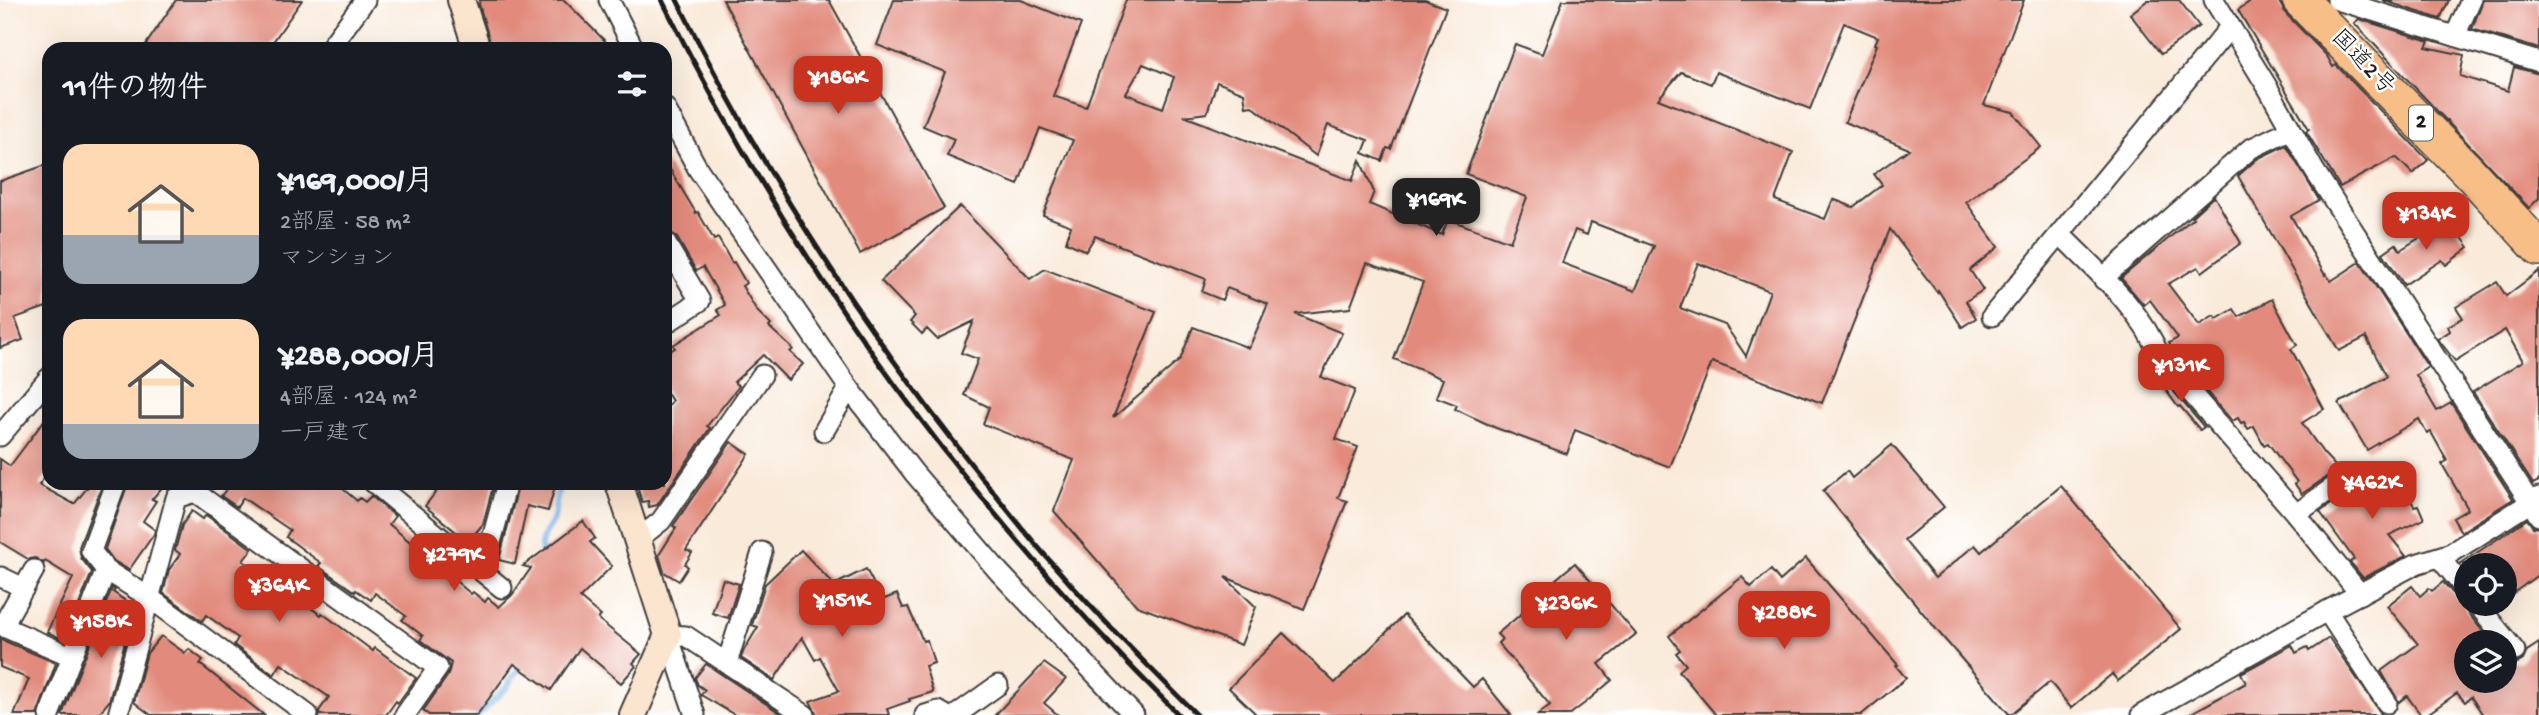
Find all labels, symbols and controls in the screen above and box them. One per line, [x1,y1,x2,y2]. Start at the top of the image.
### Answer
street label: 国道2号 [2324,24,2400,101]
pin: ¥186K [789,57,887,116]
icon: filters [613,65,651,103]
text: ¥186K [810,65,866,92]
text: 11件の物件 [63,73,207,108]
road number: 2 [2409,106,2433,140]
text: ¥169,000/月 [280,166,434,201]
icon: home [119,172,203,256]
pin: ¥169K [1387,178,1485,238]
text: ¥169K [1408,187,1464,214]
pin: ¥134K [2377,192,2475,252]
text: ¥134K [2398,201,2454,228]
text: 2部屋 · 58 m² [280,210,411,237]
text: マンション [280,246,394,273]
text: ¥288,000/月 [280,341,439,376]
pin: ¥131K [2132,344,2230,404]
icon: home [119,347,203,431]
text: ¥131K [2154,353,2208,380]
text: 4部屋 · 124 m² [280,385,417,412]
text: 一戸建て [280,421,372,448]
pin: ¥462K [2323,462,2421,521]
text: ¥462K [2343,470,2401,497]
pin: ¥279K [405,534,503,593]
text: ¥279K [425,542,483,569]
map controls [2454,553,2517,693]
button: locate [2454,553,2517,616]
pin: ¥364K [230,564,328,624]
text: ¥364K [250,573,308,600]
pin: ¥151K [793,580,891,639]
pin: ¥236K [1517,582,1615,642]
text: ¥151K [815,588,869,615]
text: ¥236K [1537,591,1595,618]
pin: ¥288K [1735,592,1833,651]
pin: ¥158K [52,600,150,660]
text: ¥288K [1754,600,1814,627]
text: ¥158K [72,609,130,636]
button: layers [2454,630,2517,693]

